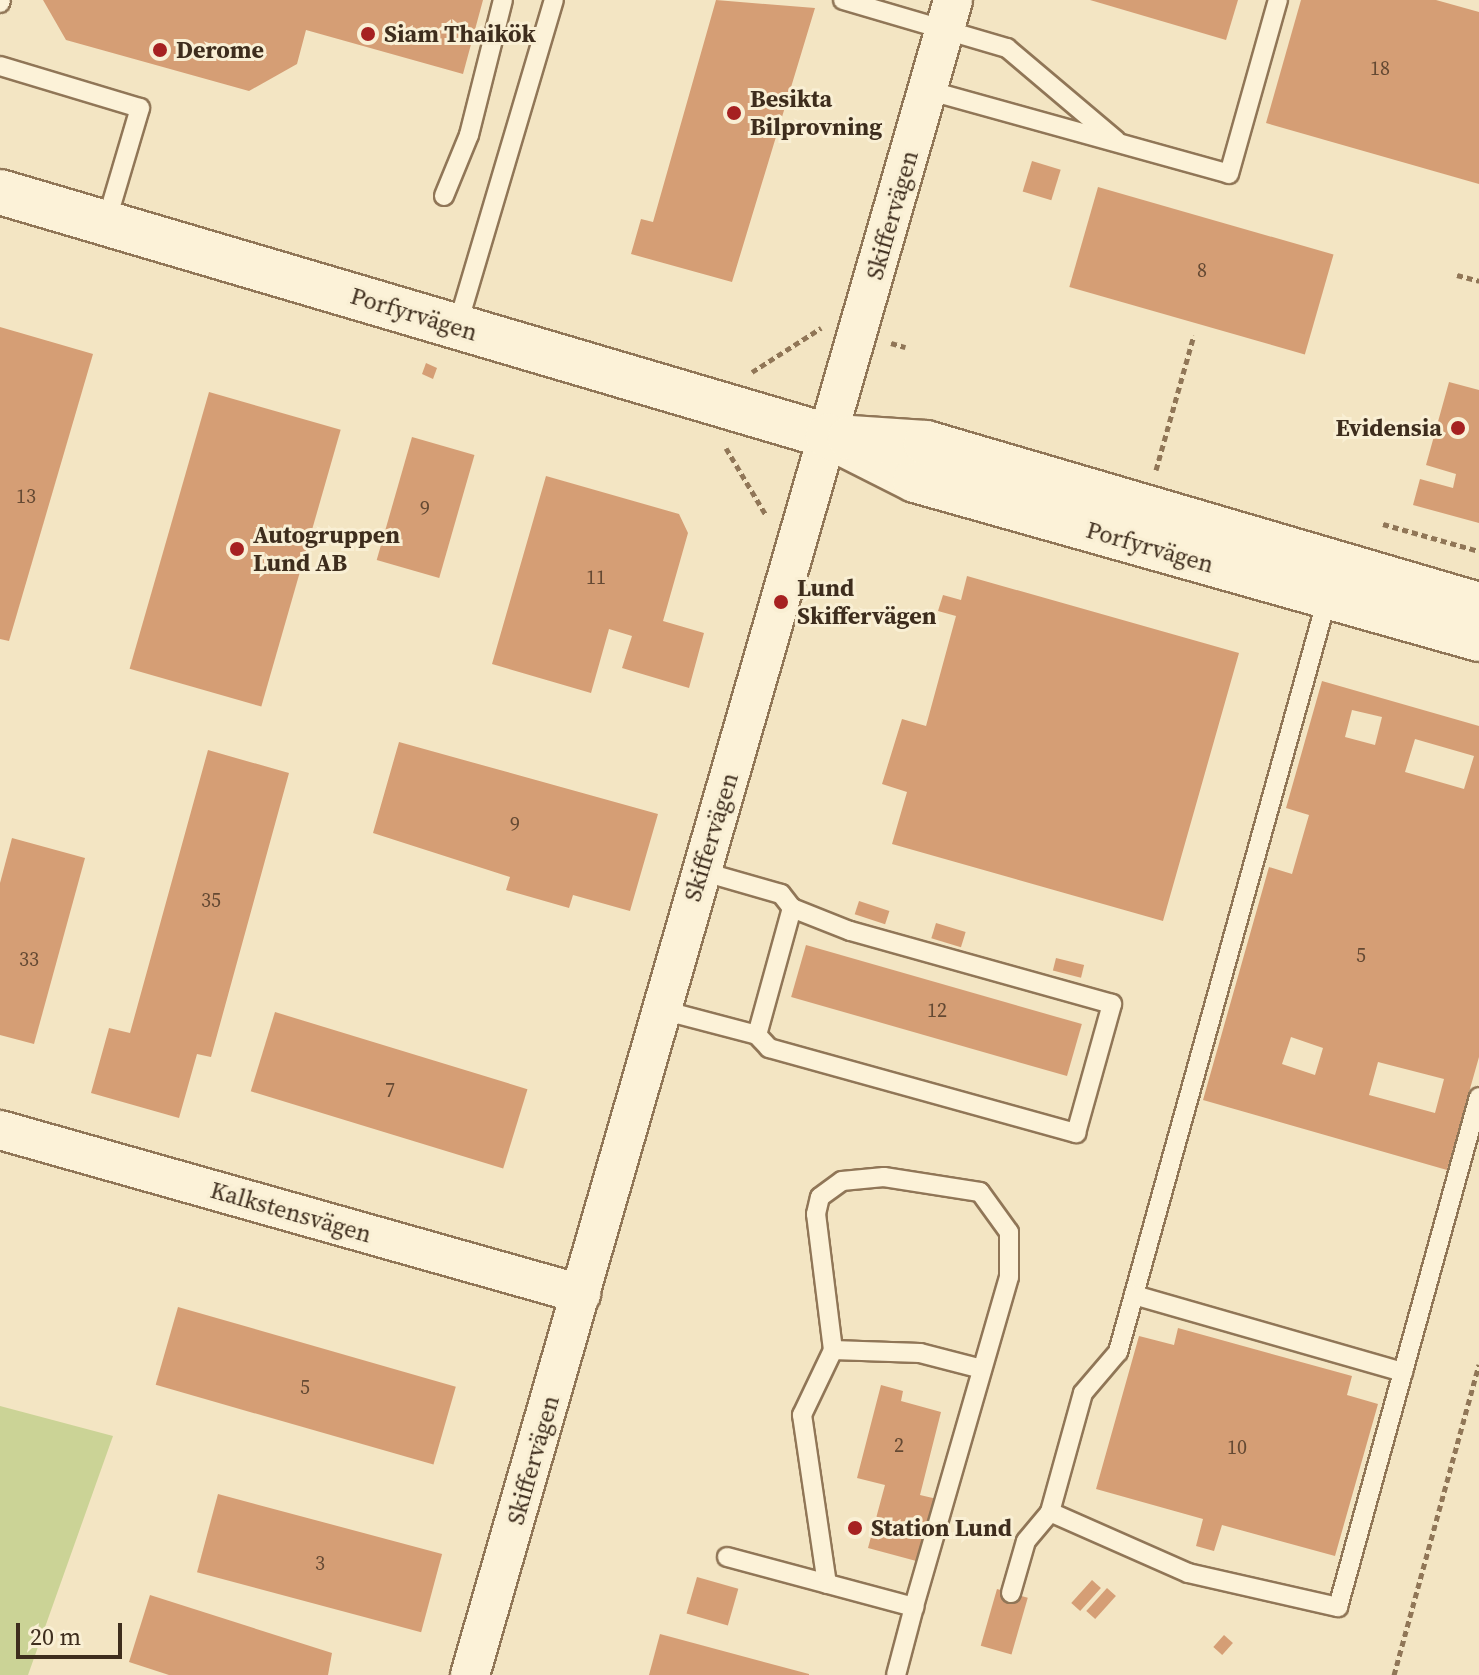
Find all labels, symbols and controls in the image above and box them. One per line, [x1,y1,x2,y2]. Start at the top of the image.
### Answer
place label: Siam Thaikök [384,20,536,48]
marker: Siam Thaikök [359,25,377,43]
place label: Derome [176,36,264,64]
marker: Derome [151,41,169,59]
house number: 18 [1370,56,1390,80]
place label: Besikta Bilprovning [750,85,882,141]
marker: Besikta Bilprovning [725,104,743,122]
street label: Skiffervägen [860,147,924,283]
house number: 8 [1197,258,1207,282]
street label: Porfyrvägen [347,281,481,347]
place label: Evidensia [1336,414,1442,442]
marker: Evidensia [1449,419,1467,437]
house number: 13 [16,484,36,508]
house number: 9 [420,496,430,520]
street label: Porfyrvägen [1083,515,1217,579]
place label: Autogruppen Lund AB [253,521,400,577]
marker: Autogruppen Lund AB [228,540,246,558]
house number: 11 [586,565,606,589]
place label: Lund Skiffervägen [797,574,936,630]
marker: Lund Skiffervägen [772,593,790,611]
street label: Skiffervägen [678,769,744,905]
house number: 9 [510,812,520,836]
house number: 35 [201,888,221,912]
house number: 5 [1356,943,1366,967]
house number: 33 [19,947,39,971]
house number: 12 [927,998,947,1022]
house number: 7 [385,1078,395,1102]
street label: Kalkstensvägen [207,1175,375,1249]
house number: 5 [300,1375,310,1399]
street label: Skiffervägen [501,1392,565,1528]
house number: 2 [894,1433,904,1457]
house number: 10 [1227,1435,1247,1459]
place label: Station Lund [871,1514,1012,1542]
marker: Station Lund [846,1519,864,1537]
house number: 3 [315,1551,325,1575]
scale bar [20,1607,126,1657]
text: 20 m [30,1620,81,1653]

